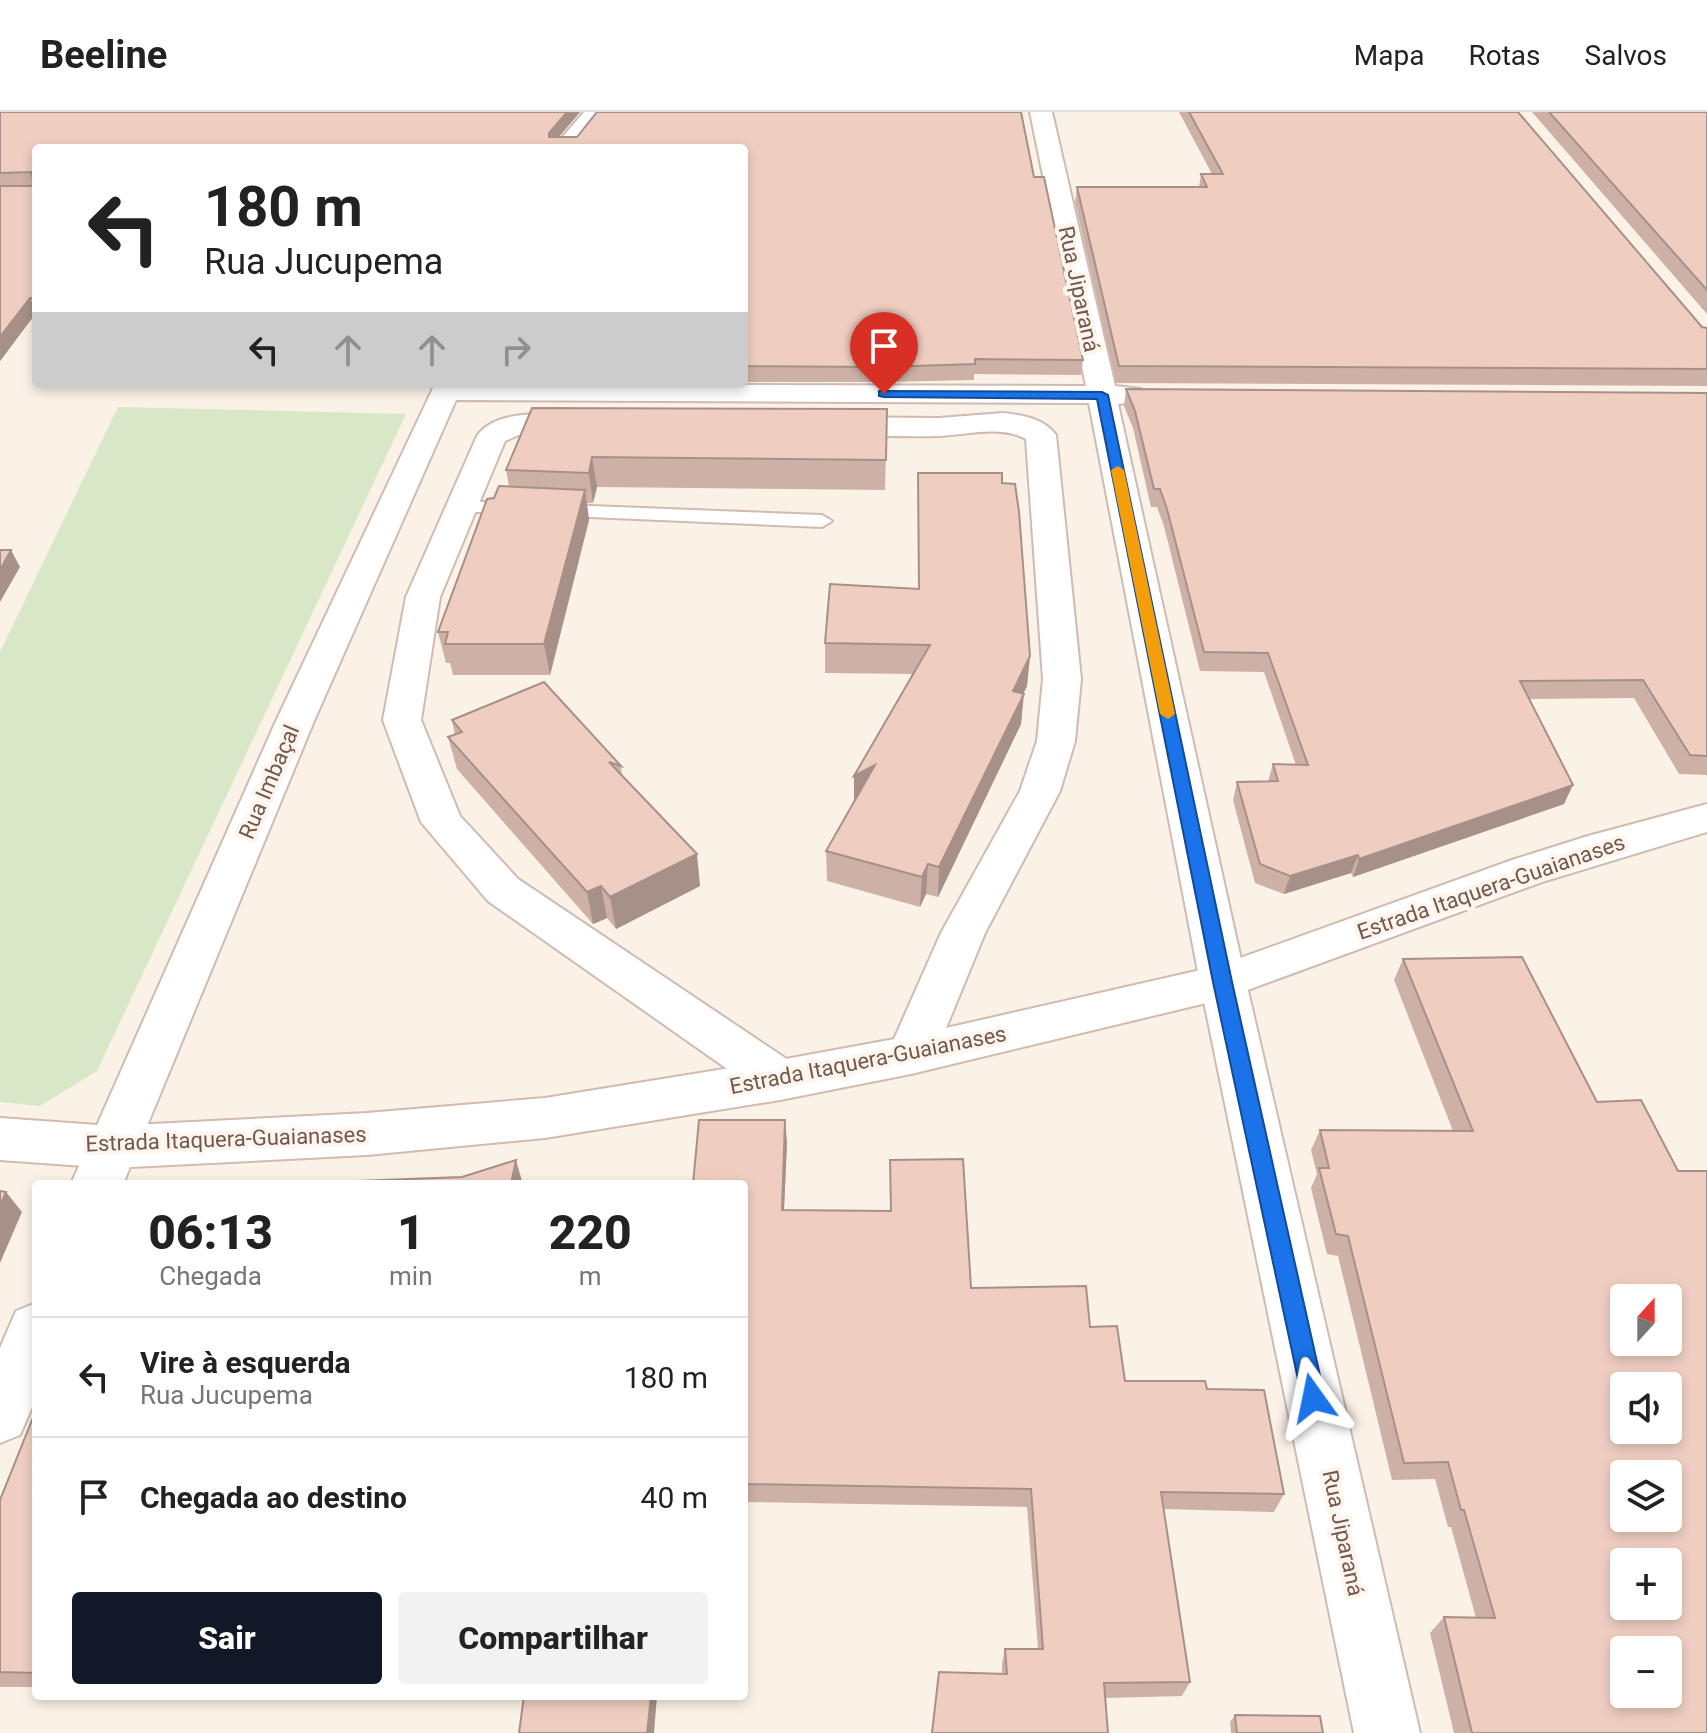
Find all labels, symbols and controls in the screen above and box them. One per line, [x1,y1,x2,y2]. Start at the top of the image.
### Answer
text: Beeline [40,33,167,77]
text: Mapa [1354,39,1424,72]
text: Rotas [1468,39,1541,72]
text: Salvos [1585,39,1667,72]
text: 180 m [204,174,363,240]
icon: left [72,176,176,280]
street label: Rua Jiparaná [1053,224,1105,354]
text: Rua Jucupema [204,241,443,283]
pin [850,312,918,394]
icon: arrive [862,324,906,368]
icon: left [242,328,286,372]
icon: ahead [326,328,370,372]
icon: ahead [410,328,454,372]
icon: right [494,328,538,372]
street label: Rua Imbaçal [234,721,304,843]
street label: Estrada Itaquera-Guaianases [1354,829,1628,945]
street label: Estrada Itaquera-Guaianases [728,1021,1008,1099]
street label: Estrada Itaquera-Guaianases [85,1122,367,1156]
text: 06:13 [148,1204,273,1261]
text: 1 [397,1204,425,1261]
text: 220 [549,1204,632,1261]
text: Chegada [159,1261,262,1291]
text: min [389,1261,433,1291]
text: m [579,1261,602,1291]
north arrow [1610,1284,1682,1356]
map controls [1610,1284,1682,1708]
text: Vire à esquerda [140,1345,351,1380]
icon: left [72,1355,116,1399]
position arrow [1271,1356,1355,1440]
text: 180 m [624,1360,708,1395]
button: sound [1610,1372,1682,1444]
text: Rua Jucupema [140,1380,313,1410]
button: layers [1610,1460,1682,1532]
street label: Rua Jiparaná [1317,1468,1369,1598]
icon: arrive [72,1475,116,1519]
text: Chegada ao destino [140,1480,407,1515]
text: 40 m [641,1480,708,1515]
button: + [1610,1548,1682,1620]
button: Sair [72,1592,382,1684]
button: Compartilhar [398,1592,708,1684]
button: − [1610,1636,1682,1708]

